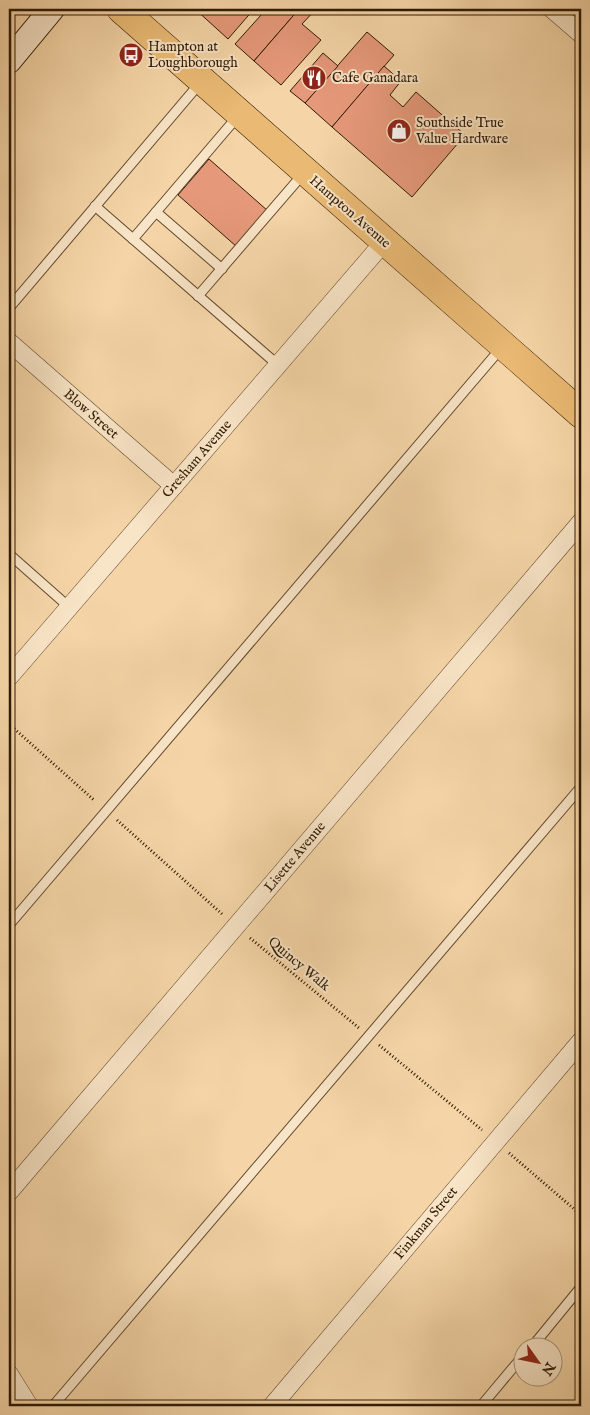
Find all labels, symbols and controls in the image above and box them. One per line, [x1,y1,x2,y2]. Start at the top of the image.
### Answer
place label: Hampton at Loughborough [148,38,238,72]
bus stop icon: Hampton at Loughborough [118,42,144,68]
restaurant icon: Cafe Ganadara [301,65,327,91]
place label: Cafe Ganadara [332,69,419,87]
place label: Southside True Value Hardware [415,114,509,148]
shop icon: Southside True Value Hardware [386,118,412,144]
street label: Hampton Avenue [306,172,395,253]
street label: Blow Street [60,385,122,443]
street label: Gresham Avenue [158,416,236,502]
street label: Lisette Avenue [260,817,330,896]
street label: Quincy Walk [264,933,334,996]
street label: Finkman Street [390,1183,462,1263]
north arrow [512,1338,562,1388]
text: N [537,1358,559,1379]

